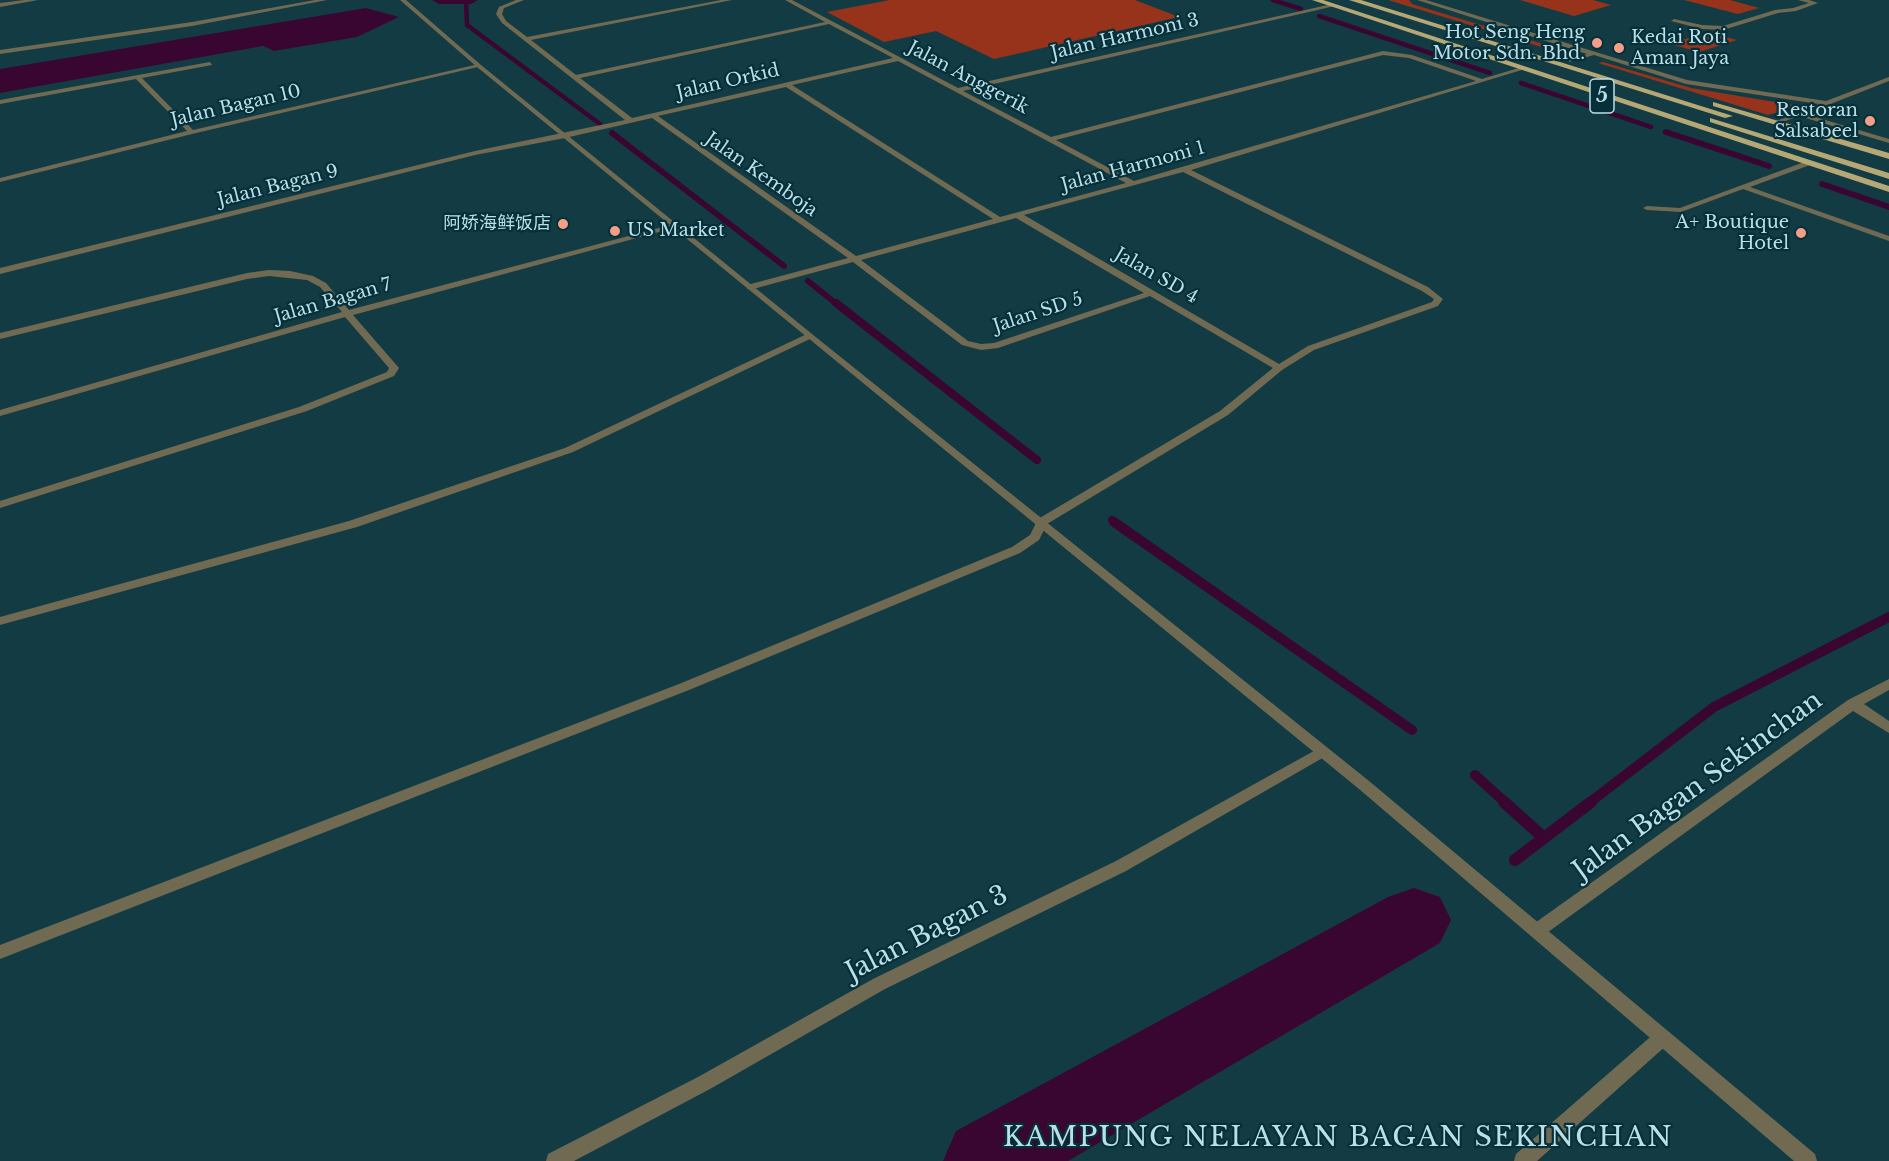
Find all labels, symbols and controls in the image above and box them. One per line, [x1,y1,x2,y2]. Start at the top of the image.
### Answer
street label: Jalan Harmoni 3 [1049,9,1201,65]
place label: Hot Seng Heng Motor Sdn. Bhd. [1433,22,1585,64]
place label: Kedai Roti Aman Jaya [1631,27,1729,70]
marker: Hot Seng Heng Motor Sdn. Bhd. [1590,36,1604,50]
street label: Jalan Anggerik [904,37,1032,119]
marker: Kedai Roti Aman Jaya [1612,41,1626,55]
street label: Jalan Orkid [674,60,782,104]
road number: 5 [1590,79,1614,113]
street label: Jalan Bagan 10 [169,81,303,131]
place label: Restoran Salsabeel [1774,100,1858,142]
marker: Restoran Salsabeel [1863,114,1877,128]
street label: Jalan Kemboja [701,128,821,222]
street label: Jalan Harmoni 1 [1059,137,1207,197]
street label: Jalan Bagan 9 [215,161,341,211]
place label: A+ Boutique Hotel [1675,212,1789,254]
place label: 阿娇海鲜饭店 [443,213,551,235]
marker: 阿娇海鲜饭店 [556,217,570,231]
place label: US Market [627,220,725,242]
marker: US Market [608,224,622,238]
marker: A+ Boutique Hotel [1794,226,1808,240]
street label: Jalan SD 4 [1110,243,1202,309]
street label: Jalan Bagan 7 [272,274,394,328]
street label: Jalan SD 5 [991,288,1085,338]
street label: Jalan Bagan Sekinchan [1567,685,1829,887]
street label: Jalan Bagan 3 [841,880,1013,988]
district label: KAMPUNG NELAYAN BAGAN SEKINCHAN [1003,1122,1673,1154]

